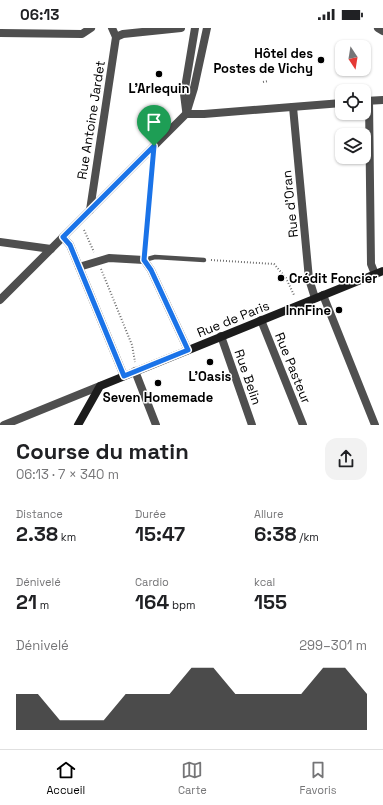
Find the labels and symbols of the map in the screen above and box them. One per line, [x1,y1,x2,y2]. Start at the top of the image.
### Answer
north arrow [335,40,371,76]
place label: Hôtel des Postes de Vichy [213,45,313,77]
marker: Hôtel des Postes de Vichy [316,55,326,65]
street label: Rue Antoine Jardet [73,59,109,181]
marker: L'Arlequin [154,69,164,79]
place label: L'Arlequin [129,80,189,97]
pin [137,105,171,146]
street label: Rue d'Oran [278,170,302,238]
place label: Crédit Foncier [289,270,377,287]
marker: Crédit Foncier [276,273,286,283]
street label: Rue de Paris [194,297,272,341]
place label: InnFine [286,302,331,319]
marker: InnFine [334,305,344,315]
street label: Rue Pasteur [271,330,315,406]
street label: Rue Belin [231,347,265,407]
marker: L'Oasis [205,357,215,367]
place label: L'Oasis [189,368,232,385]
marker: Seven Homemade [153,378,163,388]
place label: Seven Homemade [103,389,213,406]

